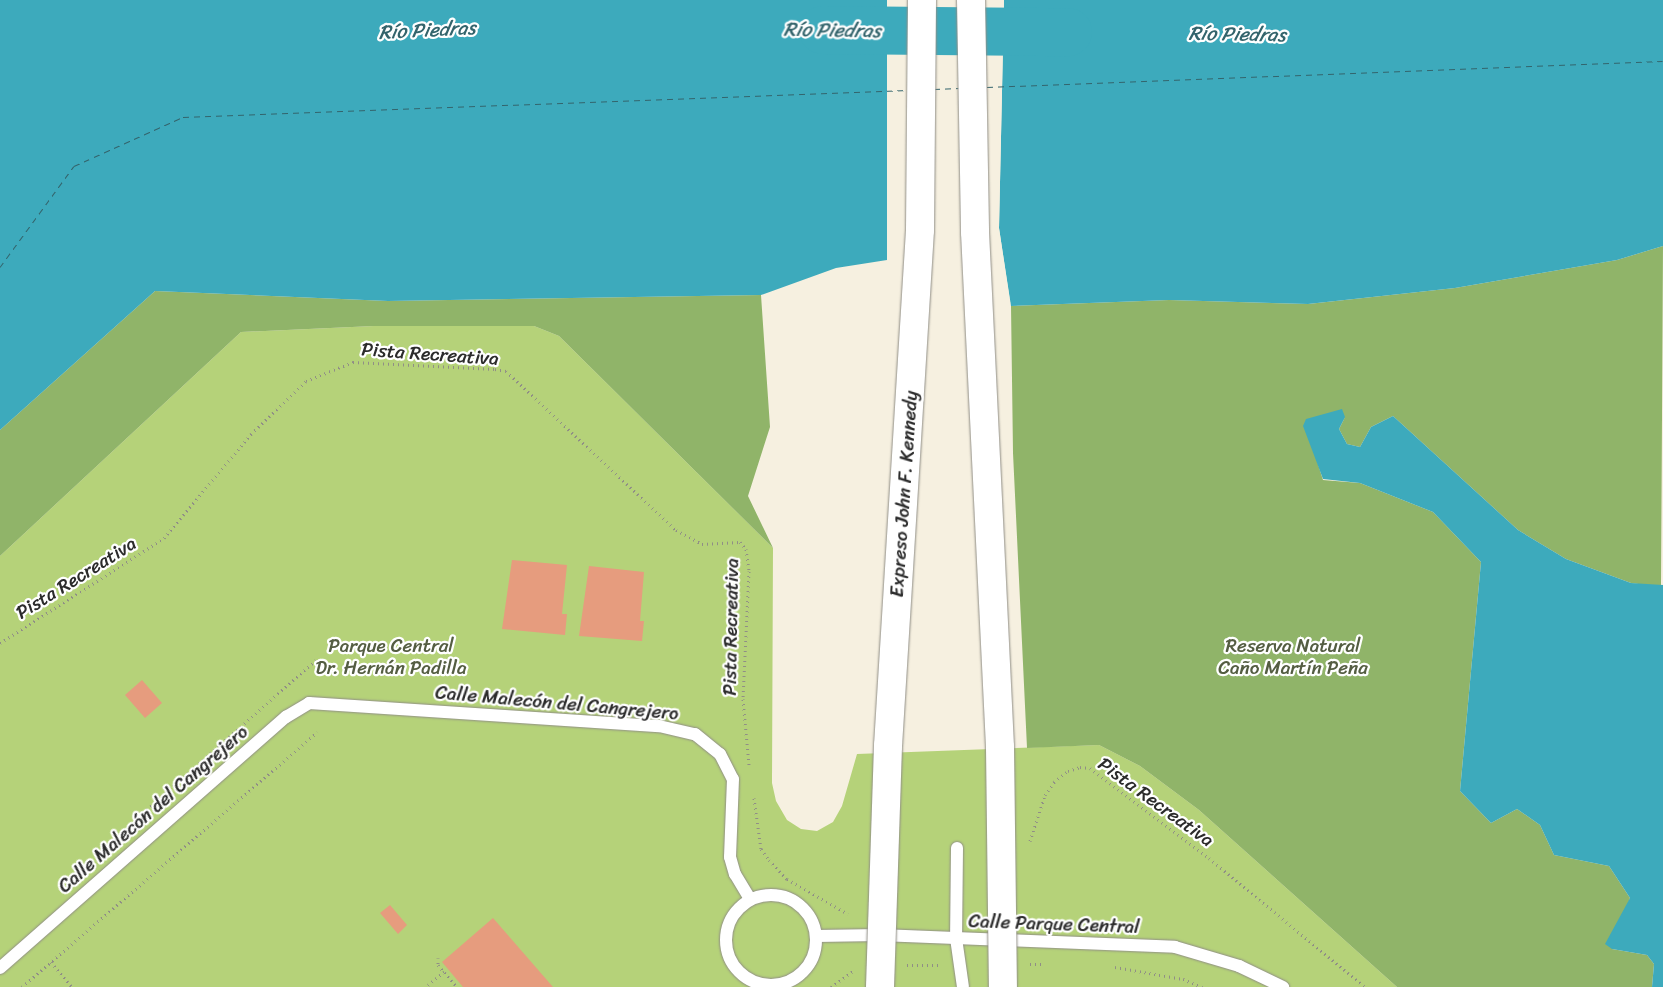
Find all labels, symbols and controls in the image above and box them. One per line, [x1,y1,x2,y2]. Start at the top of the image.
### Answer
water label: Río Piedras [377,15,477,45]
water label: Río Piedras [783,17,881,43]
water label: Río Piedras [1188,21,1286,47]
street label: Pista Recreativa [361,338,499,370]
street label: Expreso John F. Kennedy [885,391,923,597]
street label: Pista Recreativa [12,532,140,624]
street label: Pista Recreativa [718,558,744,696]
park label: Parque Central Dr. Hernán Padilla [315,635,467,679]
park label: Reserva Natural Caño Martín Peña [1219,635,1367,679]
street label: Calle Malecón del Cangrejero [435,681,679,725]
street label: Calle Malecón del Cangrejero [54,721,252,897]
street label: Pista Recreativa [1094,752,1218,852]
street label: Calle Parque Central [968,910,1140,938]

